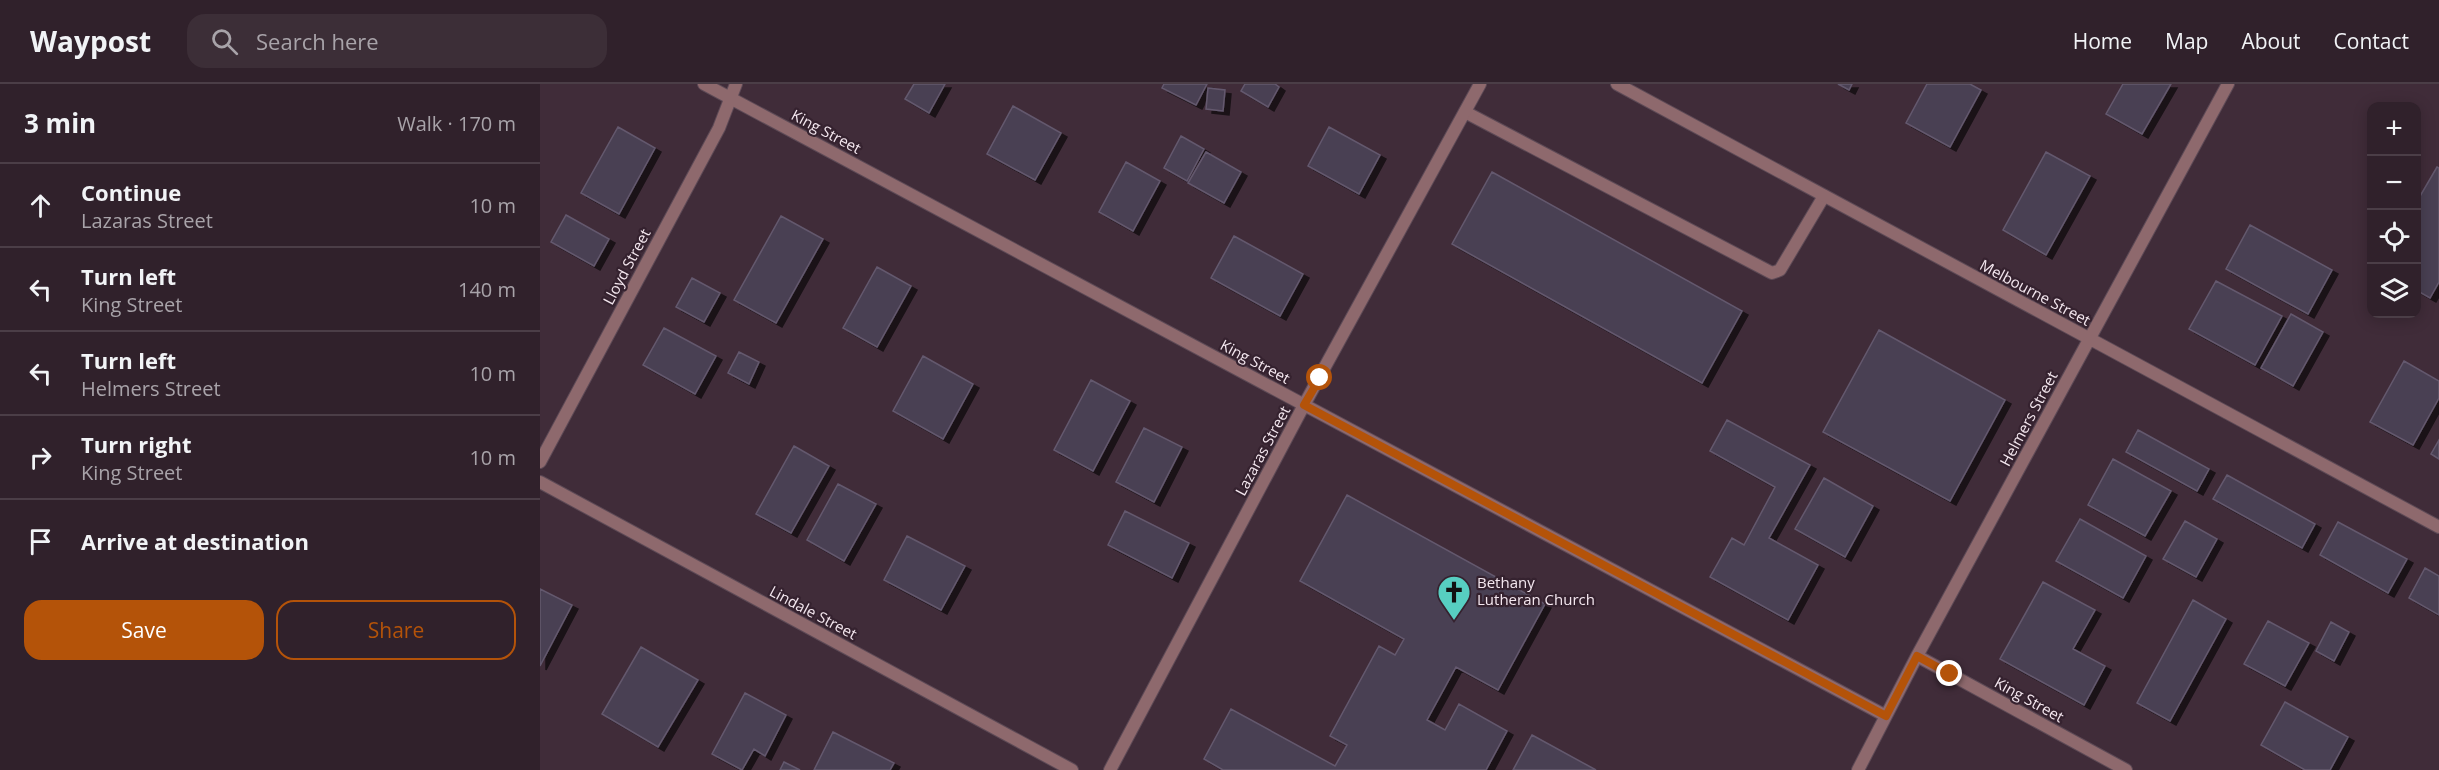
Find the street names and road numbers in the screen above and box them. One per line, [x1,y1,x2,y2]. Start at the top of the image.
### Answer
street label: King Street [788,104,865,158]
street label: Lloyd Street [598,225,654,308]
street label: Melbourne Street [1977,254,2094,330]
street label: King Street [1217,334,1294,388]
street label: Helmers Street [1995,368,2062,469]
street label: Lazaras Street [1230,402,1294,499]
street label: Lindale Street [766,581,861,644]
street label: King Street [1991,672,2068,726]

